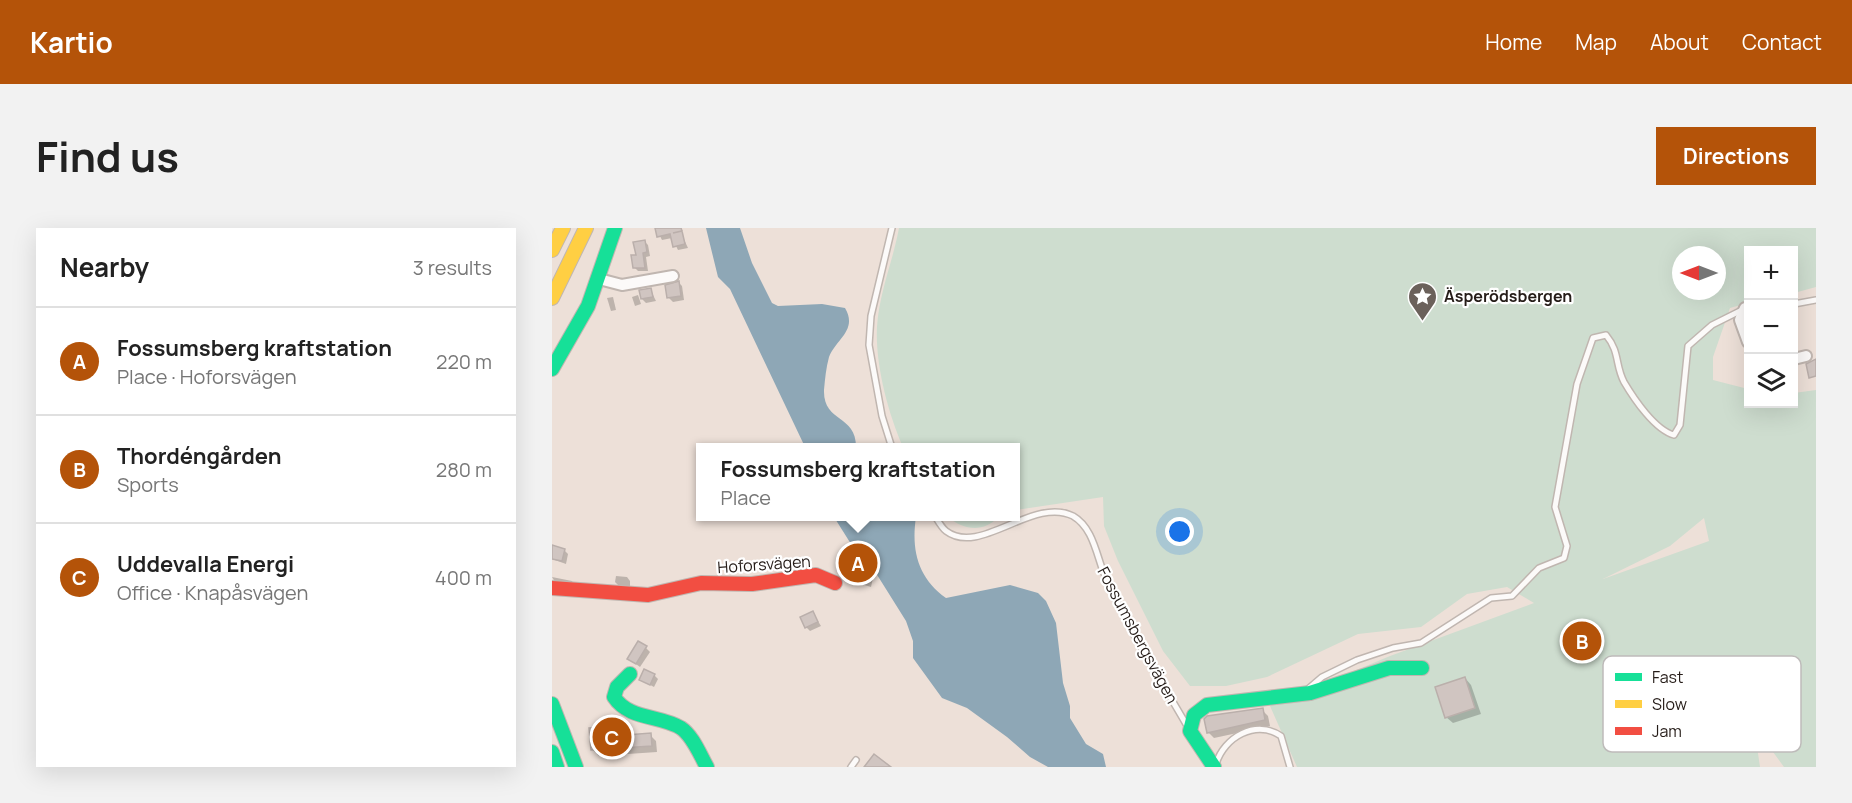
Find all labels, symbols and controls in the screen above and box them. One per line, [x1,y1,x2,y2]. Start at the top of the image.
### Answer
text: Kartio [30,23,113,61]
text: Home [1485,28,1542,56]
text: Map [1575,28,1617,56]
text: About [1650,28,1709,56]
text: Contact [1742,28,1822,56]
text: Find us [36,127,179,185]
button: Directions [1656,127,1816,185]
north arrow [1672,246,1726,300]
map controls [1744,246,1798,408]
button: + [1744,246,1798,300]
text: Nearby [60,249,149,285]
text: 3 results [413,254,492,281]
place icon: Äsperödsbergen [1407,280,1439,322]
place label: Äsperödsbergen [1444,285,1572,307]
button: − [1744,300,1798,354]
text: Fossumsberg kraftstation [117,333,392,363]
text: A [73,348,86,375]
text: 220 m [436,348,492,375]
button: layers [1744,354,1798,408]
text: Place · Hoforsvägen [117,363,297,390]
text: Thordéngården [117,441,282,471]
popup [696,443,1020,521]
text: Fossumsberg kraftstation [721,454,995,484]
text: B [73,456,86,483]
text: 280 m [436,456,492,483]
text: Sports [117,471,179,498]
text: Place [721,484,771,511]
your location [1165,517,1194,546]
pin: A [838,540,878,586]
text: Uddevalla Energi [117,549,294,579]
street label: Hoforsvägen [717,550,811,578]
street label: Fossumsbergsvägen [1093,563,1183,707]
text: C [72,564,87,591]
text: 400 m [435,564,492,591]
text: Office · Knapåsvägen [117,579,308,606]
pin: B [1562,618,1602,664]
legend [1603,656,1801,752]
text: Fast [1652,666,1683,688]
text: Slow [1652,693,1687,715]
pin: C [592,714,632,760]
text: Jam [1652,720,1682,742]

